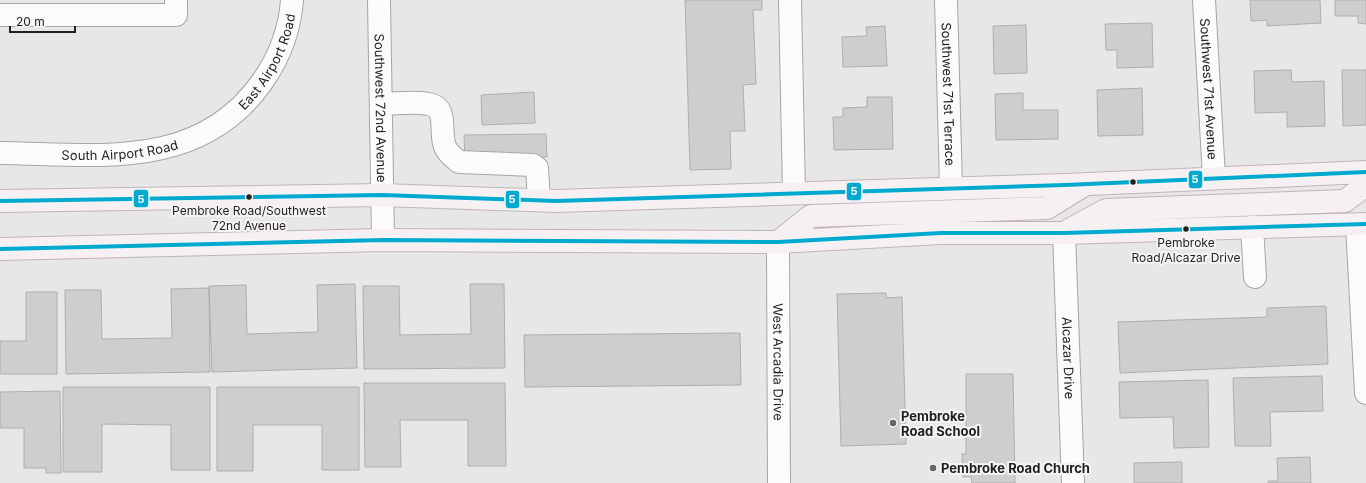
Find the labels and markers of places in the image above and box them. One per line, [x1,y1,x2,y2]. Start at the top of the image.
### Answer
unlabelled marker [1128,177,1138,187]
marker: Pembroke Road/Southwest 72nd Avenue [244,192,254,202]
place label: Pembroke Road/Southwest 72nd Avenue [172,203,326,233]
marker: Pembroke Road/Alcazar Drive [1181,224,1191,234]
place label: Pembroke Road/Alcazar Drive [1132,235,1240,265]
place label: Pembroke Road School [901,408,980,439]
marker: Pembroke Road School [888,418,898,428]
place label: Pembroke Road Church [941,460,1090,476]
marker: Pembroke Road Church [928,463,938,473]

